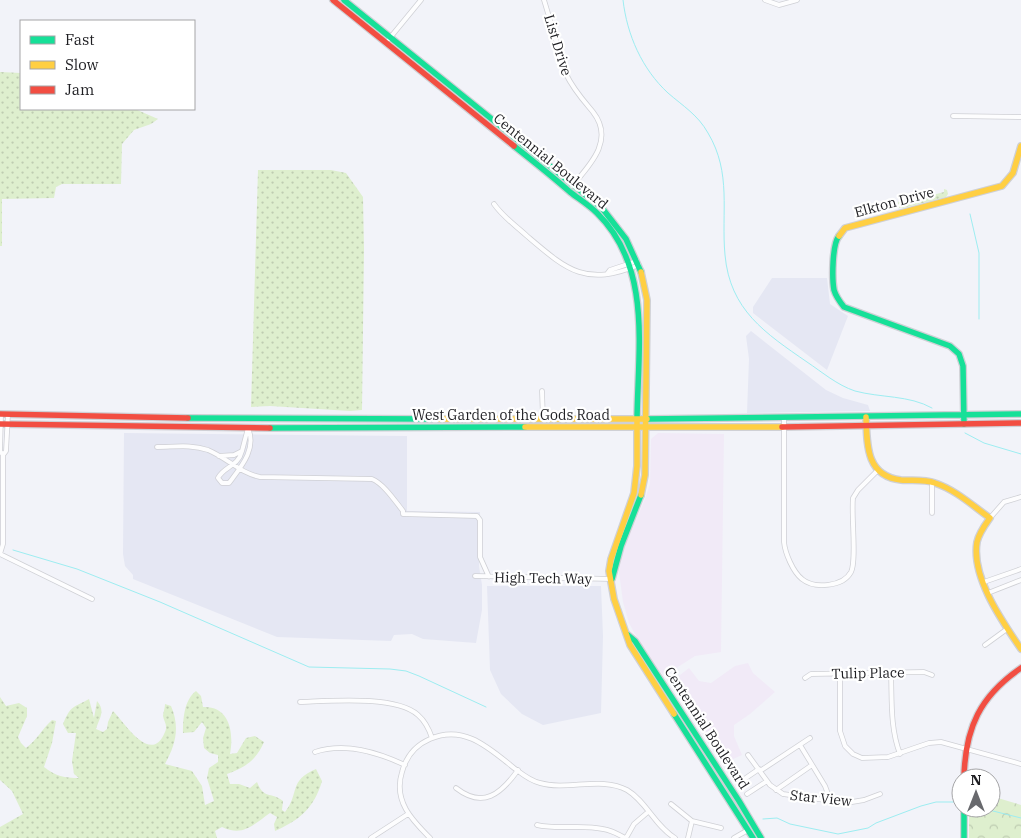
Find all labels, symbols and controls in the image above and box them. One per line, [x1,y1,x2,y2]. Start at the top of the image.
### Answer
street label: List Drive [540,12,576,78]
legend [20,20,195,110]
text: Fast [65,30,95,49]
text: Slow [65,55,99,74]
text: Jam [65,80,94,99]
street label: Centennial Boulevard [490,109,612,213]
street label: Elkton Drive [852,183,936,221]
street label: West Garden of the Gods Road [412,406,611,424]
street label: High Tech Way [494,568,593,588]
street label: Centennial Boulevard [661,663,754,793]
street label: Tulip Place [831,663,905,683]
north arrow [951,768,1001,818]
text: N [970,771,982,789]
street label: Star View [789,786,853,810]

